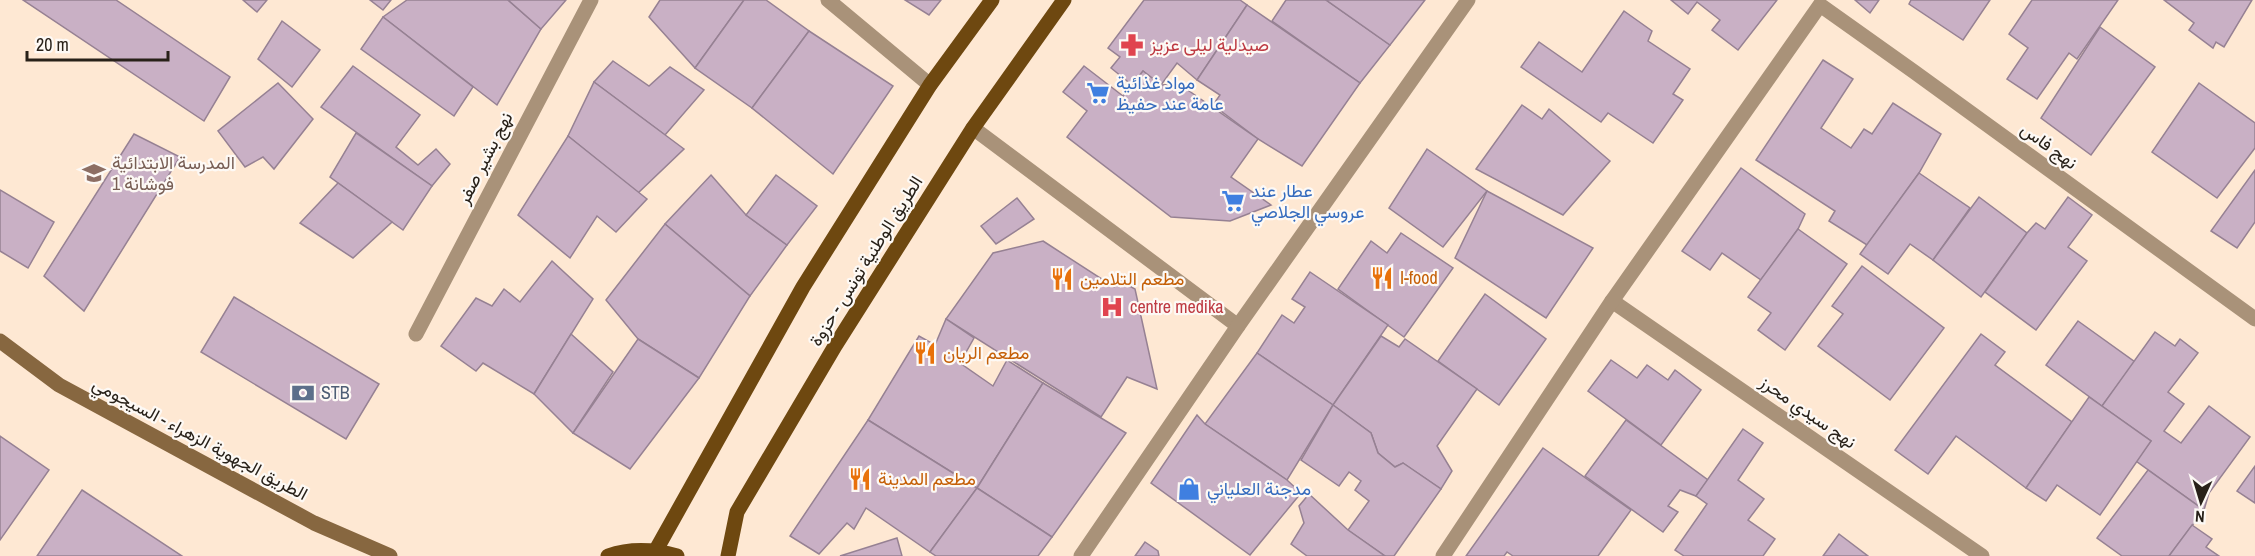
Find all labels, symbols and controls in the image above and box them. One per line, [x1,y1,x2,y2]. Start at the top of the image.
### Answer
scale bar [27,24,168,62]
text: 20 m [36,32,69,57]
pharmacy icon: صيدلية ليلى عزيز [1119,32,1145,58]
place label: صيدلية ليلى عزيز [1149,32,1269,57]
place label: مواد غذائية عامة عند حفيظ [1116,70,1224,116]
supermarket icon: مواد غذائية عامة عند حفيظ [1085,80,1111,106]
street label: نهج بشير صفر [450,107,518,209]
street label: نهج فاس [2016,116,2083,175]
place label: المدرسة الابتدائية فوشانة 1 [112,150,235,196]
school or university icon: المدرسة الابتدائية فوشانة 1 [81,160,107,186]
street label: الطريق الوطنية تونس - حزوة [803,171,928,351]
place label: عطار عند عروسي الجلاصي [1251,178,1364,227]
supermarket icon: عطار عند عروسي الجلاصي [1220,188,1246,214]
restaurant icon: I-food [1369,265,1395,291]
place label: I-food [1400,265,1438,290]
restaurant icon: مطعم التلامين [1049,266,1075,292]
place label: مطعم التلامين [1080,266,1184,291]
hospital icon: centre medika [1099,294,1125,320]
place label: centre medika [1130,294,1224,319]
restaurant icon: مطعم الريان [912,340,938,366]
place label: مطعم الريان [943,340,1029,365]
street label: نهج سيدي محرز [1753,369,1861,457]
street label: الطريق الجهوية الزهراء - السيجومي [87,371,312,509]
bank icon: STB [290,380,316,406]
place label: STB [321,380,350,405]
restaurant icon: مطعم المدينة [847,466,873,492]
place label: مطعم المدينة [878,466,976,491]
north arrow [2171,472,2231,532]
shop icon: مدجنة العلياني [1176,476,1202,502]
place label: مدجنة العلياني [1207,476,1311,504]
text: N [2194,506,2205,528]

